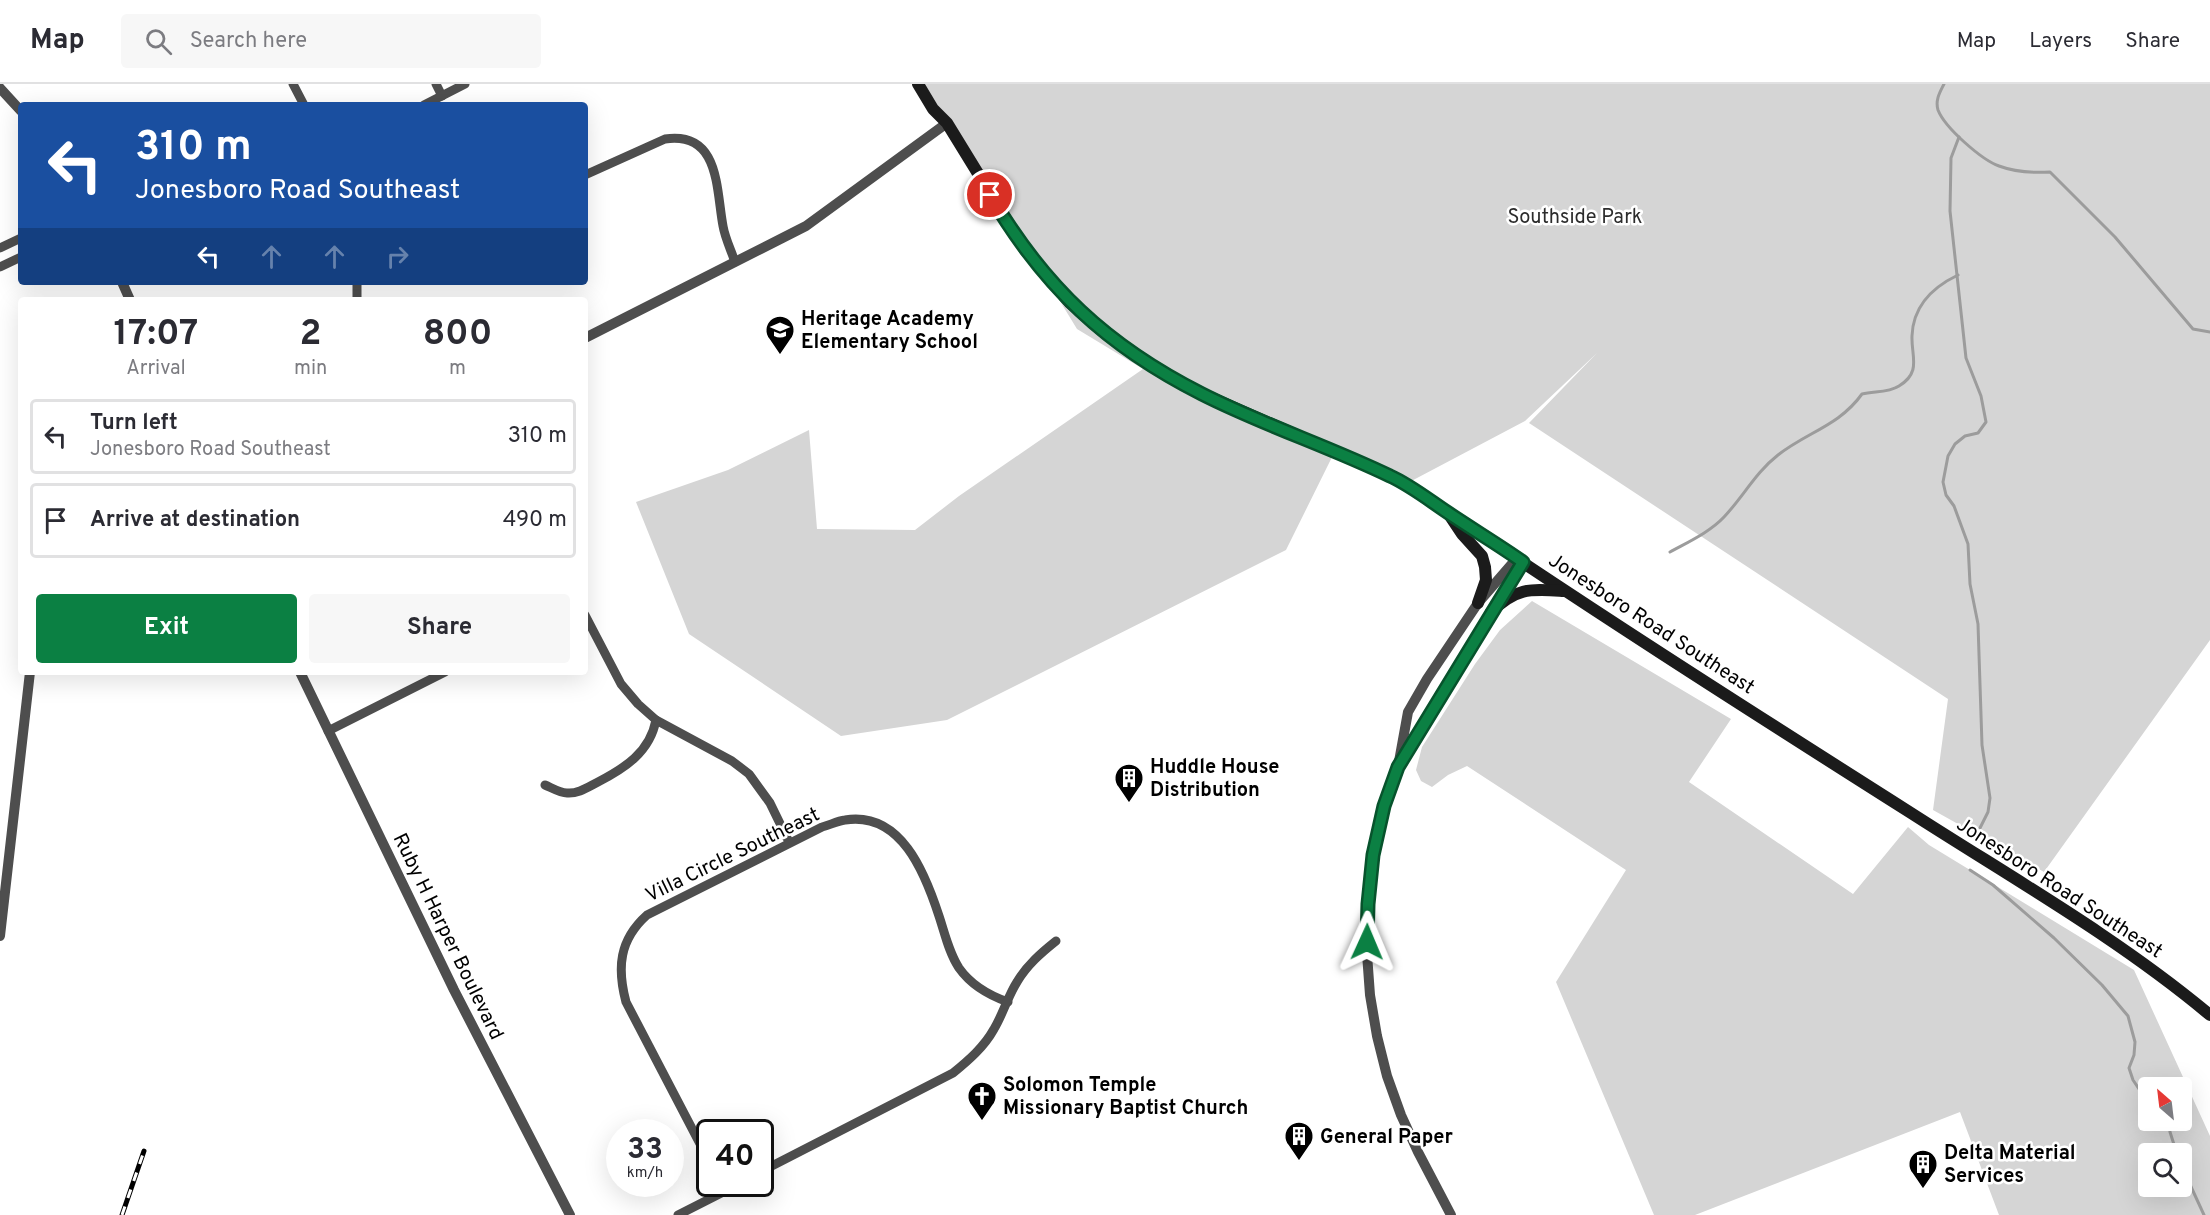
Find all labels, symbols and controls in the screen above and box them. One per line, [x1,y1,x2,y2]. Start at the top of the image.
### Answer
search box [121,14,541,68]
text: Map [30,23,85,59]
icon: search [142,25,175,58]
text: Search here [190,28,307,55]
text: Map [1957,28,1996,55]
text: Layers [2029,28,2092,55]
text: Share [2125,28,2180,55]
text: 310 m [135,122,252,175]
icon: left [36,126,114,204]
pin [964,169,1015,220]
text: Jonesboro Road Southeast [135,174,460,208]
icon: arrive [973,178,1006,211]
park label: Southside Park [1508,205,1642,231]
icon: left [192,240,225,273]
icon: ahead [255,240,288,273]
icon: ahead [318,240,351,273]
icon: right [381,240,414,273]
place label: Heritage Academy Elementary School [801,307,978,356]
text: 17:07 [114,312,198,358]
text: 2 [300,312,322,358]
text: 800 [423,312,492,358]
school or university icon: Heritage Academy Elementary School [764,314,796,356]
text: Arrival [126,356,186,382]
text: min [294,356,327,382]
text: m [449,356,466,382]
text: Turn left [90,410,178,437]
icon: left [39,420,72,453]
text: 310 m [508,423,567,450]
text: Jonesboro Road Southeast [90,437,331,463]
icon: arrive [39,504,72,537]
text: Arrive at destination [90,507,300,534]
text: 490 m [503,507,567,534]
street label: Jonesboro Road Southeast [1543,548,1759,701]
button: Exit [36,594,297,663]
button: Share [309,594,570,663]
place label: Huddle House Distribution [1150,755,1280,804]
building icon: Huddle House Distribution [1113,762,1145,804]
street label: Villa Circle Southeast [642,802,824,909]
street label: Jonesboro Road Southeast [1951,812,2167,965]
street label: Ruby H Harper Boulevard [386,829,509,1044]
position arrow [1335,910,1399,974]
place label: Solomon Temple Missionary Baptist Church [1003,1073,1248,1122]
north arrow [2138,1077,2192,1131]
map controls [2138,1077,2192,1197]
church icon: Solomon Temple Missionary Baptist Church [966,1080,998,1122]
speed limit sign: 40 [696,1119,774,1197]
building icon: General Paper [1283,1120,1315,1162]
place label: General Paper [1320,1125,1454,1151]
text: 33 [627,1132,663,1169]
place label: Delta Material Services [1944,1141,2076,1190]
button: search [2138,1143,2192,1197]
building icon: Delta Material Services [1907,1148,1939,1190]
text: km/h [627,1164,663,1183]

